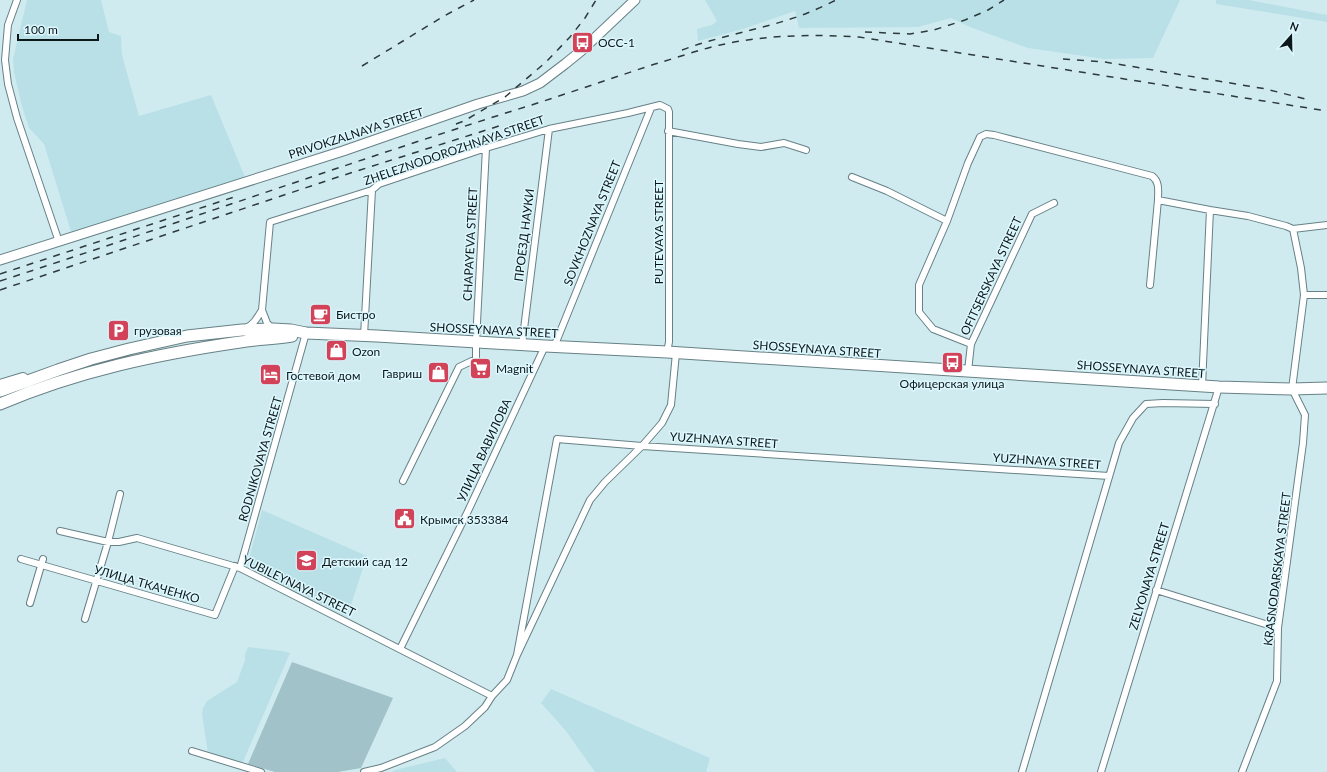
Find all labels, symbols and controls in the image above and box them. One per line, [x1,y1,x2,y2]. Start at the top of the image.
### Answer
scale bar [18,16,98,42]
north arrow [1271,16,1311,56]
text: N [1288,19,1301,34]
text: 100 m [24,22,58,37]
bus stop icon: ОСС-1 [570,29,596,55]
place label: ОСС-1 [598,35,635,50]
street label: PRIVOKZALNAYA STREET [287,104,425,162]
street label: ZHELEZNODOROZHNAYA STREET [362,112,546,188]
street label: SOVKHOZNAYA STREET [560,158,624,288]
street label: PUTEVAYA STREET [651,180,666,284]
street label: CHAPAYEVA STREET [460,187,480,301]
street label: ПРОЕЗД НАУКИ [511,188,537,282]
street label: OFITSERSKAYA STREET [957,214,1025,338]
cafe icon: Бистро [308,301,334,327]
place label: Бистро [336,307,376,322]
parking icon: грузовая [105,317,131,343]
street label: SHOSSEYNAYA STREET [429,319,559,341]
place label: грузовая [134,323,182,338]
street label: SHOSSEYNAYA STREET [752,337,882,361]
shop icon: Ozon [323,338,349,364]
place label: Ozon [352,344,380,359]
bus stop icon: Офицерская улица [939,349,965,375]
supermarket icon: Magnit [467,355,493,381]
street label: SHOSSEYNAYA STREET [1076,357,1206,381]
shop icon: Гавриш [425,360,451,386]
place label: Magnit [496,361,534,376]
hotel icon: Гостевой дом [257,362,283,388]
place label: Гавриш [382,366,422,381]
place label: Гостевой дом [286,368,360,383]
place label: Офицерская улица [900,376,1004,391]
street label: RODNIKOVAYA STREET [235,395,285,523]
street label: УЛИЦА ВАВИЛОВА [454,395,515,504]
street label: YUZHNAYA STREET [669,429,779,451]
street label: YUZHNAYA STREET [992,450,1102,472]
street label: KRASNODARSKAYA STREET [1260,491,1294,647]
public building icon: Крымск 353384 [391,506,417,532]
place label: Крымск 353384 [420,512,509,527]
street label: ZELYONAYA STREET [1125,520,1173,632]
school or university icon: Детский сад 12 [294,548,320,574]
street label: YUBILEYNAYA STREET [240,552,358,620]
place label: Детский сад 12 [322,554,408,569]
street label: УЛИЦА ТКАЧЕНКО [92,562,202,606]

